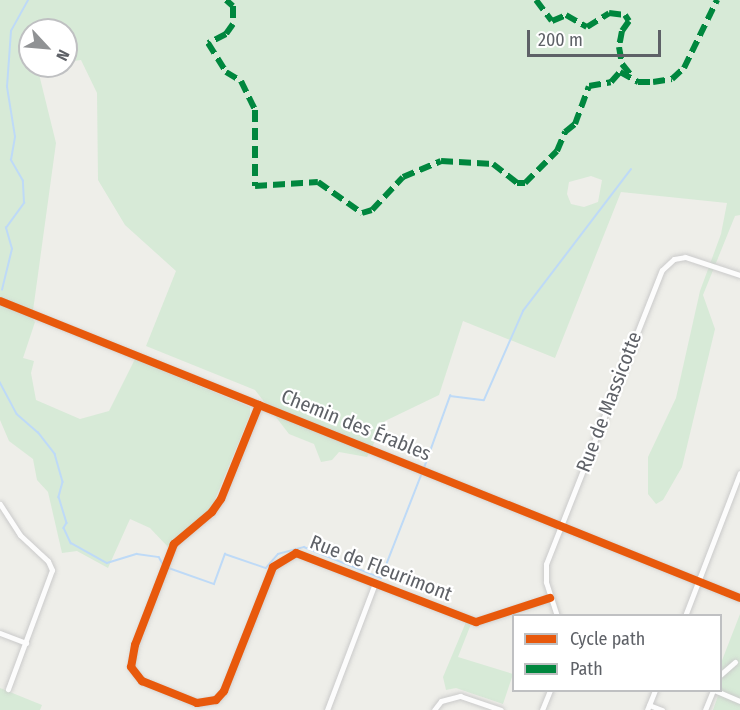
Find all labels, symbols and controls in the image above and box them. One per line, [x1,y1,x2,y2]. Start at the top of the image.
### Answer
north arrow [18,18,78,78]
scale bar [530,18,664,56]
text: 200 m [538,29,583,51]
text: N [52,47,73,64]
street label: Rue de Massicotte [571,328,647,476]
street label: Chemin des Érables [278,384,434,466]
street label: Rue de Fleurimont [307,530,455,606]
legend [512,614,722,692]
text: Cycle path [570,628,645,650]
text: Path [570,658,603,680]

